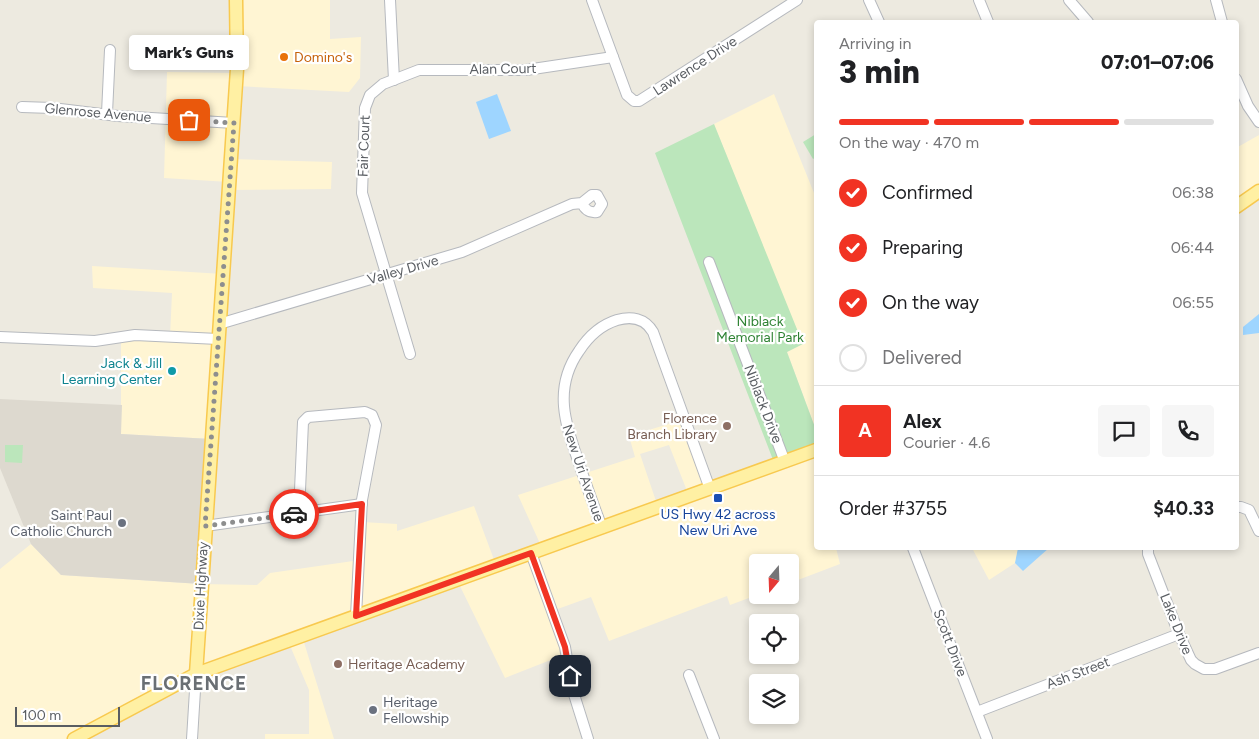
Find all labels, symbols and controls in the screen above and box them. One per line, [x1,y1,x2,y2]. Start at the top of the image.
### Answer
street label: Lawrence Drive [650,32,740,99]
text: Arriving in [839,34,911,53]
callout: Mark’s Guns [129,35,249,70]
text: Mark’s Guns [144,43,234,62]
place label: Domino's [294,49,352,66]
marker: Domino's [278,51,290,63]
text: 07:01–07:06 [1101,51,1214,74]
text: 3 min [839,53,920,91]
street label: Alan Court [469,60,537,78]
pin [168,99,210,141]
street label: Glenrose Avenue [44,100,152,126]
icon: bag [175,106,203,134]
street label: Fair Court [354,115,374,177]
text: On the way · 470 m [839,133,979,152]
icon: check [839,179,867,207]
text: Confirmed [882,181,973,204]
text: 06:38 [1172,183,1214,202]
icon: check [839,234,867,262]
text: Preparing [882,236,963,259]
text: 06:44 [1171,238,1214,257]
street label: Valley Drive [366,252,441,288]
icon: check [839,289,867,317]
text: On the way [882,291,979,314]
text: 06:55 [1172,293,1214,312]
park label: Niblack Memorial Park [716,313,804,346]
text: Delivered [882,346,962,369]
place label: Jack & Jill Learning Center [61,355,162,388]
street label: Niblack Drive [740,362,786,446]
marker: Jack & Jill Learning Center [166,365,178,377]
button: chat [1098,405,1150,457]
button: phone [1162,405,1214,457]
place label: Florence Branch Library [627,410,718,443]
text: Alex [903,410,942,433]
text: A [858,419,872,442]
marker: Florence Branch Library [721,420,733,432]
street label: New Uri Avenue [558,422,608,524]
text: Courier · 4.6 [903,433,990,452]
courier [269,489,319,539]
marker: US Hwy 42 across New Uri Ave [712,492,724,504]
text: Order #3755 [839,497,947,520]
text: $40.33 [1153,497,1214,520]
icon: car [280,500,308,528]
place label: US Hwy 42 across New Uri Ave [661,506,775,539]
place label: Saint Paul Catholic Church [10,507,112,540]
marker: Saint Paul Catholic Church [116,517,128,529]
street label: Dixie Highway [190,541,212,631]
north arrow [749,554,799,604]
map controls [749,554,799,724]
street label: Lake Drive [1156,591,1196,657]
street label: Scott Drive [929,607,971,679]
button: locate [749,614,799,664]
street label: Ash Street [1044,653,1112,693]
pin [549,655,591,697]
place label: Heritage Academy [348,656,466,673]
marker: Heritage Academy [332,658,344,670]
icon: home [556,662,584,690]
district label: FLORENCE [141,672,247,695]
button: layers [749,674,799,724]
place label: Heritage Fellowship [383,694,449,727]
scale bar [15,704,120,727]
marker: Heritage Fellowship [367,704,379,716]
text: 100 m [22,707,61,724]

